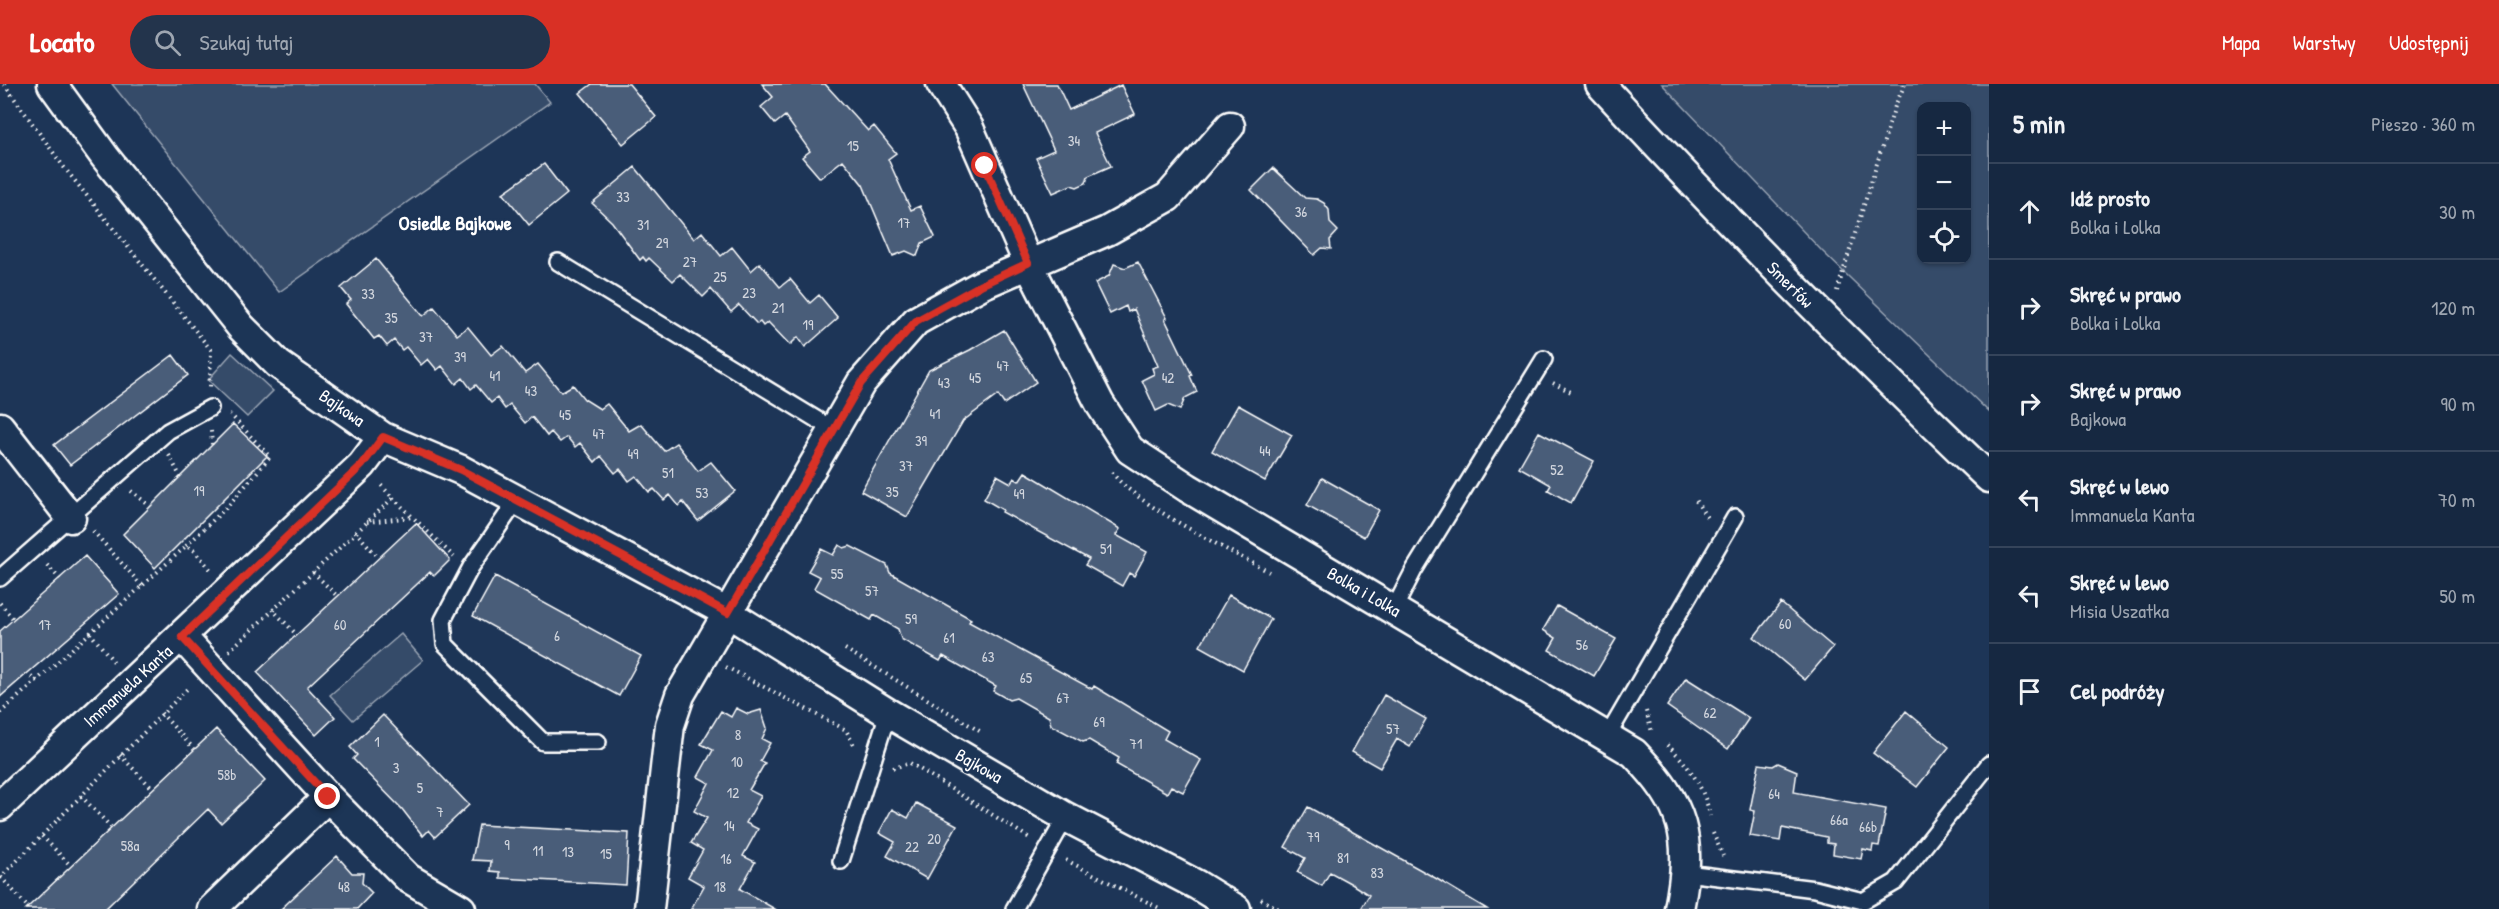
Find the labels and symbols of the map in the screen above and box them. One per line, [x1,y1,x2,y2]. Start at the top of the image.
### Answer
house number: 34 [1068,130,1081,151]
house number: 15 [847,135,860,156]
route start [971,152,997,178]
house number: 33 [616,186,630,207]
house number: 36 [1295,201,1307,222]
district label: Osiedle Bajkowe [398,209,512,236]
house number: 17 [898,212,910,233]
house number: 31 [637,214,649,235]
house number: 29 [656,232,669,253]
house number: 27 [683,251,697,272]
street label: Smerfów [1761,256,1819,314]
house number: 25 [713,266,727,287]
house number: 23 [742,282,756,303]
house number: 33 [361,283,375,304]
house number: 21 [772,297,784,318]
house number: 35 [384,307,398,328]
house number: 19 [803,314,814,335]
house number: 37 [419,326,433,347]
house number: 39 [454,346,467,367]
house number: 47 [996,355,1010,376]
house number: 41 [489,365,501,386]
house number: 45 [969,367,982,388]
house number: 42 [1162,367,1174,388]
house number: 43 [938,372,950,393]
house number: 43 [525,380,537,401]
street label: Bajkowa [314,383,370,432]
house number: 41 [929,403,941,424]
house number: 45 [559,404,572,425]
house number: 47 [592,423,606,444]
house number: 39 [915,430,928,451]
house number: 44 [1259,440,1271,461]
house number: 49 [627,443,639,464]
house number: 37 [899,455,913,476]
house number: 52 [1550,459,1564,480]
house number: 51 [662,462,674,483]
house number: 19 [194,480,205,501]
house number: 35 [885,481,899,502]
house number: 53 [695,482,709,503]
house number: 49 [1013,483,1025,504]
house number: 51 [1100,538,1112,559]
street label: Bolka i Lolka [1323,560,1406,623]
house number: 55 [831,563,844,584]
house number: 57 [865,580,879,601]
house number: 59 [905,608,917,629]
house number: 60 [1779,613,1792,634]
house number: 17 [39,614,51,635]
house number: 60 [334,614,347,635]
house number: 6 [554,625,560,646]
house number: 61 [943,627,955,648]
house number: 56 [1576,634,1588,655]
street label: Immanuela Kanta [78,639,178,732]
house number: 63 [982,646,995,667]
house number: 65 [1020,667,1033,688]
house number: 67 [1056,687,1070,708]
house number: 62 [1703,702,1717,723]
house number: 69 [1093,711,1105,732]
house number: 57 [1386,718,1400,739]
house number: 8 [735,724,741,745]
house number: 1 [374,731,380,752]
house number: 71 [1130,733,1142,754]
street label: Bajkowa [951,742,1007,789]
house number: 10 [731,751,743,772]
house number: 3 [393,757,400,778]
house number: 58b [217,764,237,785]
house number: 5 [417,777,424,798]
house number: 12 [727,782,739,803]
route end [314,783,340,809]
house number: 64 [1768,783,1780,804]
house number: 7 [436,801,444,822]
house number: 66a [1830,809,1848,830]
house number: 14 [723,815,735,836]
house number: 66b [1859,816,1877,837]
house number: 79 [1307,826,1320,847]
house number: 20 [927,828,941,849]
house number: 9 [504,834,510,855]
house number: 58a [121,835,139,856]
house number: 22 [905,836,919,857]
house number: 11 [533,840,543,861]
house number: 13 [562,841,574,862]
house number: 15 [600,843,613,864]
house number: 81 [1337,847,1349,868]
house number: 16 [720,848,732,869]
house number: 83 [1370,862,1384,883]
house number: 48 [338,876,350,897]
house number: 18 [714,876,726,897]

